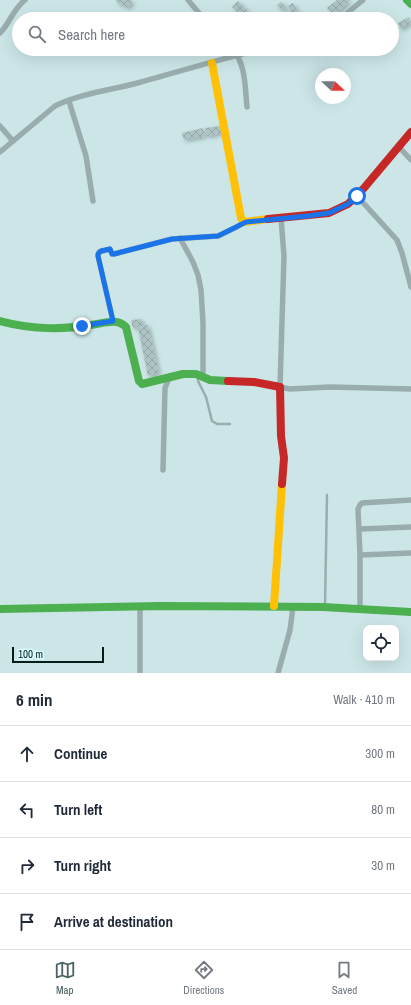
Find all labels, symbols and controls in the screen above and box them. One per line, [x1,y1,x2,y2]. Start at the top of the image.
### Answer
search box [12,12,399,56]
icon: search [26,23,48,45]
text: Search here [58,24,125,45]
north arrow [315,68,351,104]
route start [348,187,366,205]
route end [73,317,91,335]
map controls [363,625,399,661]
button: locate [363,625,399,661]
scale bar [12,645,104,664]
text: 100 m [18,647,43,661]
text: 6 min [16,688,52,711]
text: Walk · 410 m [333,691,395,708]
icon: ahead [16,743,38,765]
text: Continue [54,743,107,764]
text: 300 m [365,745,395,762]
icon: left [16,799,38,821]
text: Turn left [54,799,102,820]
text: 80 m [371,801,395,818]
icon: right [16,855,38,877]
text: Turn right [54,855,111,876]
text: 30 m [371,857,395,874]
icon: arrive [16,911,38,933]
text: Arrive at destination [54,911,173,932]
tab: Map [54,959,76,997]
tab: Directions [183,959,224,997]
tab: Saved [332,959,357,997]

